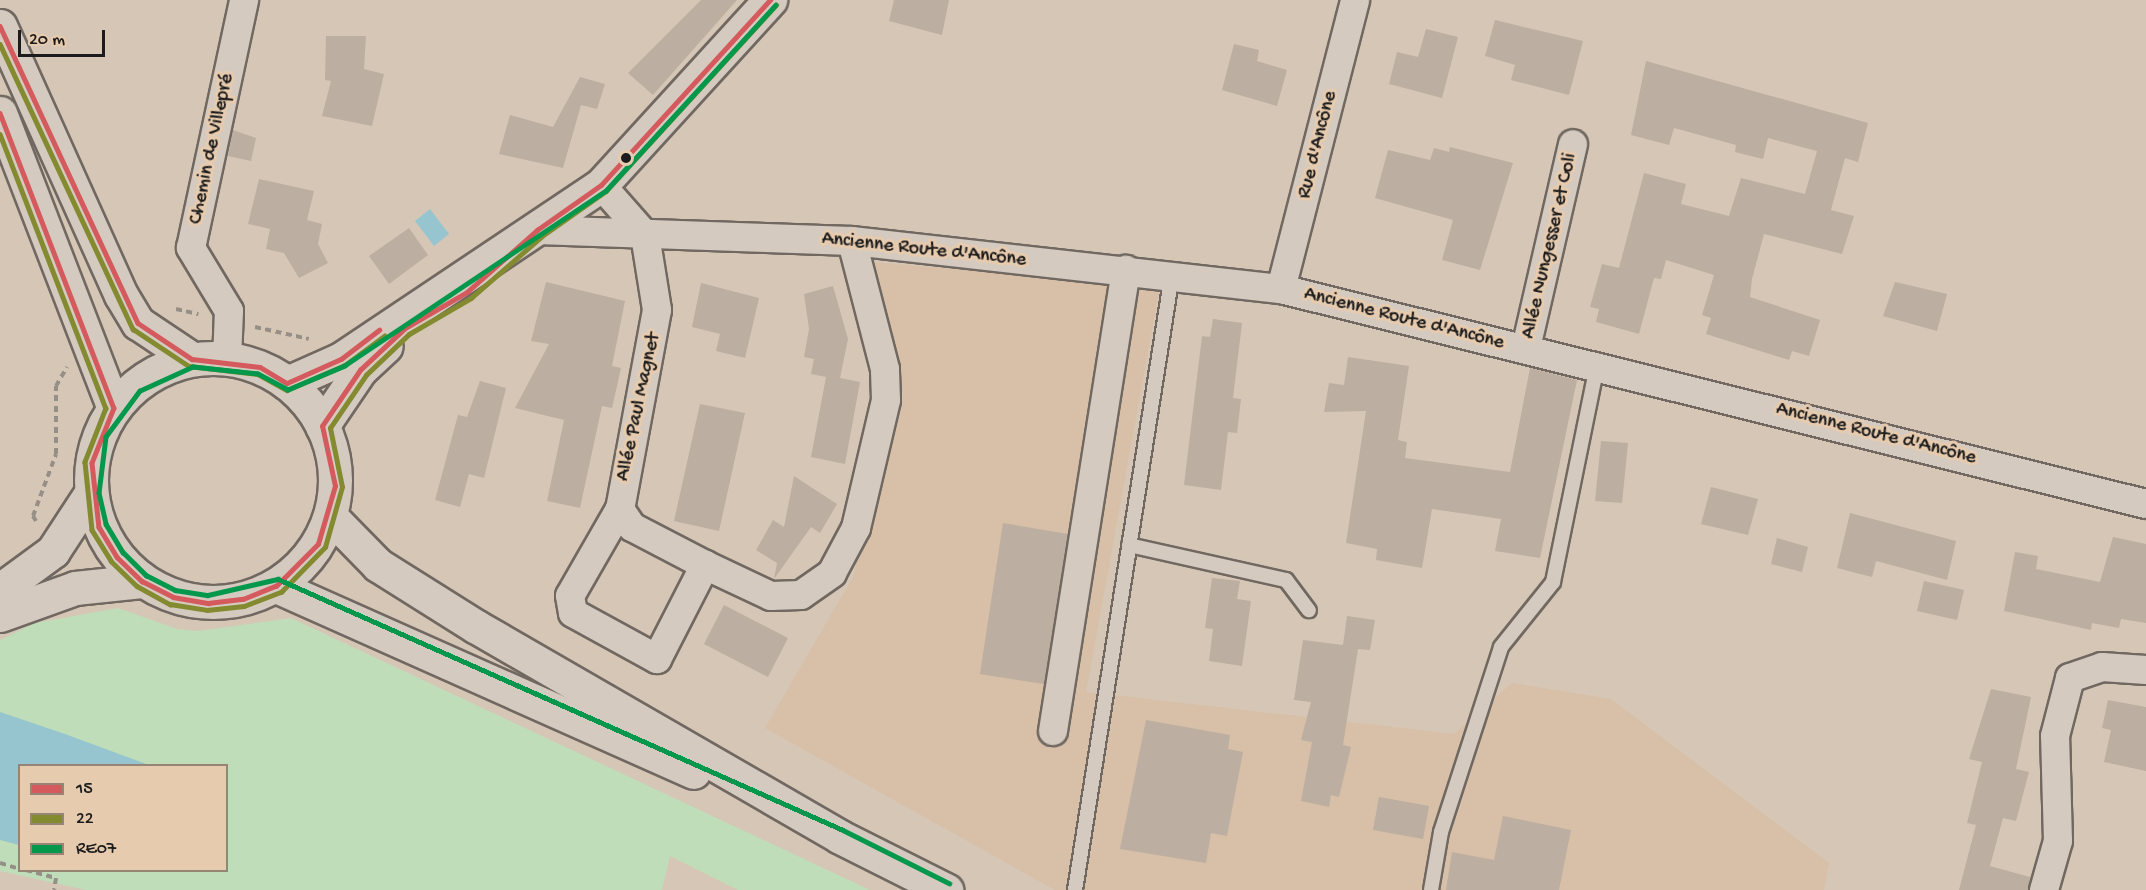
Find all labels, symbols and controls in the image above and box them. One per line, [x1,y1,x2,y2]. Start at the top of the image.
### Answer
scale bar [21,18,108,56]
text: 20 m [29,30,65,51]
street label: Chemin de Villepré [184,72,240,226]
street label: Rue d'Ancône [1293,89,1343,201]
street label: Allée Nungesser et Coli [1517,151,1583,341]
unlabelled marker [620,152,632,164]
street label: Ancienne Route d'Ancône [821,227,1027,273]
street label: Ancienne Route d'Ancône [1301,283,1507,355]
street label: Allée Paul Magnet [612,331,666,483]
street label: Ancienne Route d'Ancône [1773,398,1979,470]
legend [18,764,228,872]
text: 15 [76,779,93,800]
text: 22 [76,809,94,830]
text: RE07 [76,839,116,860]

